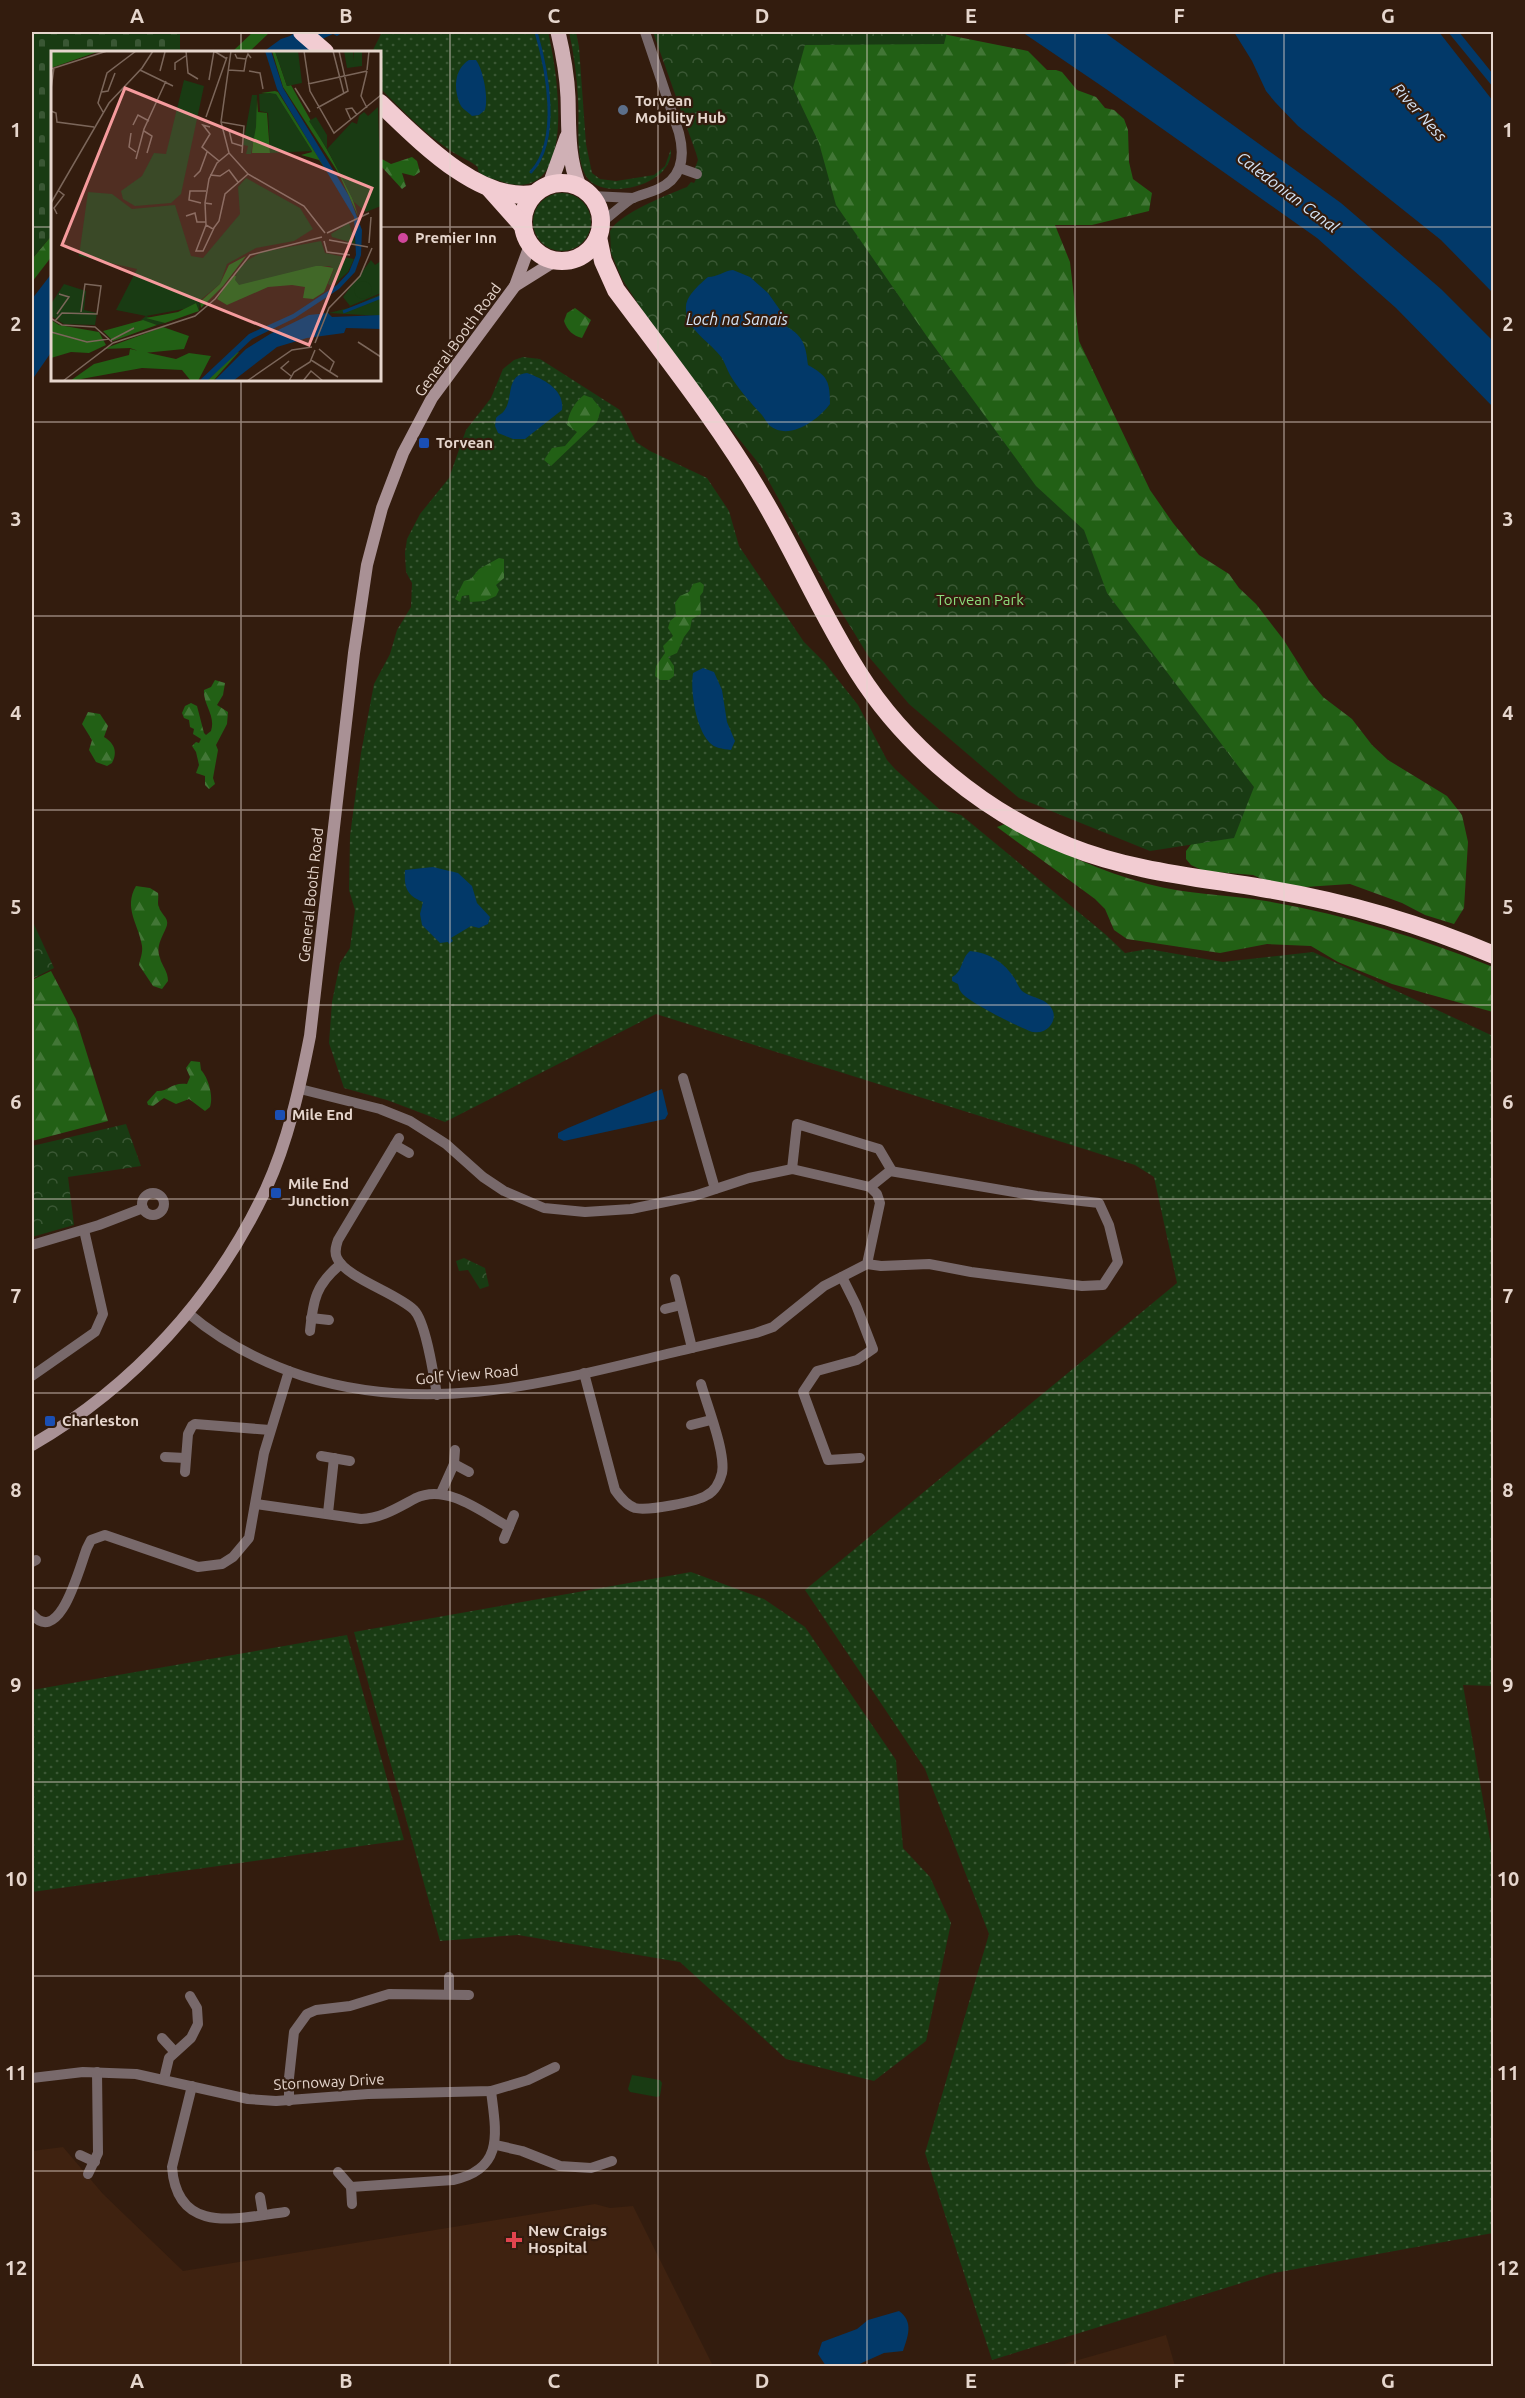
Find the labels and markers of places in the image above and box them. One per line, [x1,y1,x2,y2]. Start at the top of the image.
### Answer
place label: Torvean Mobility Hub [635,92,726,126]
marker: Torvean Mobility Hub [616,103,630,117]
place label: Premier Inn [415,229,497,246]
marker: Premier Inn [396,231,410,245]
place label: Torvean [436,434,493,451]
marker: Torvean [417,436,431,450]
place label: Mile End [292,1106,353,1123]
marker: Mile End [273,1108,287,1122]
place label: Mile End Junction [288,1175,349,1209]
marker: Mile End Junction [269,1186,283,1200]
place label: Charleston [62,1412,139,1429]
marker: Charleston [43,1414,57,1428]
place label: New Craigs Hospital [528,2222,607,2256]
marker: New Craigs Hospital [505,2231,523,2249]

